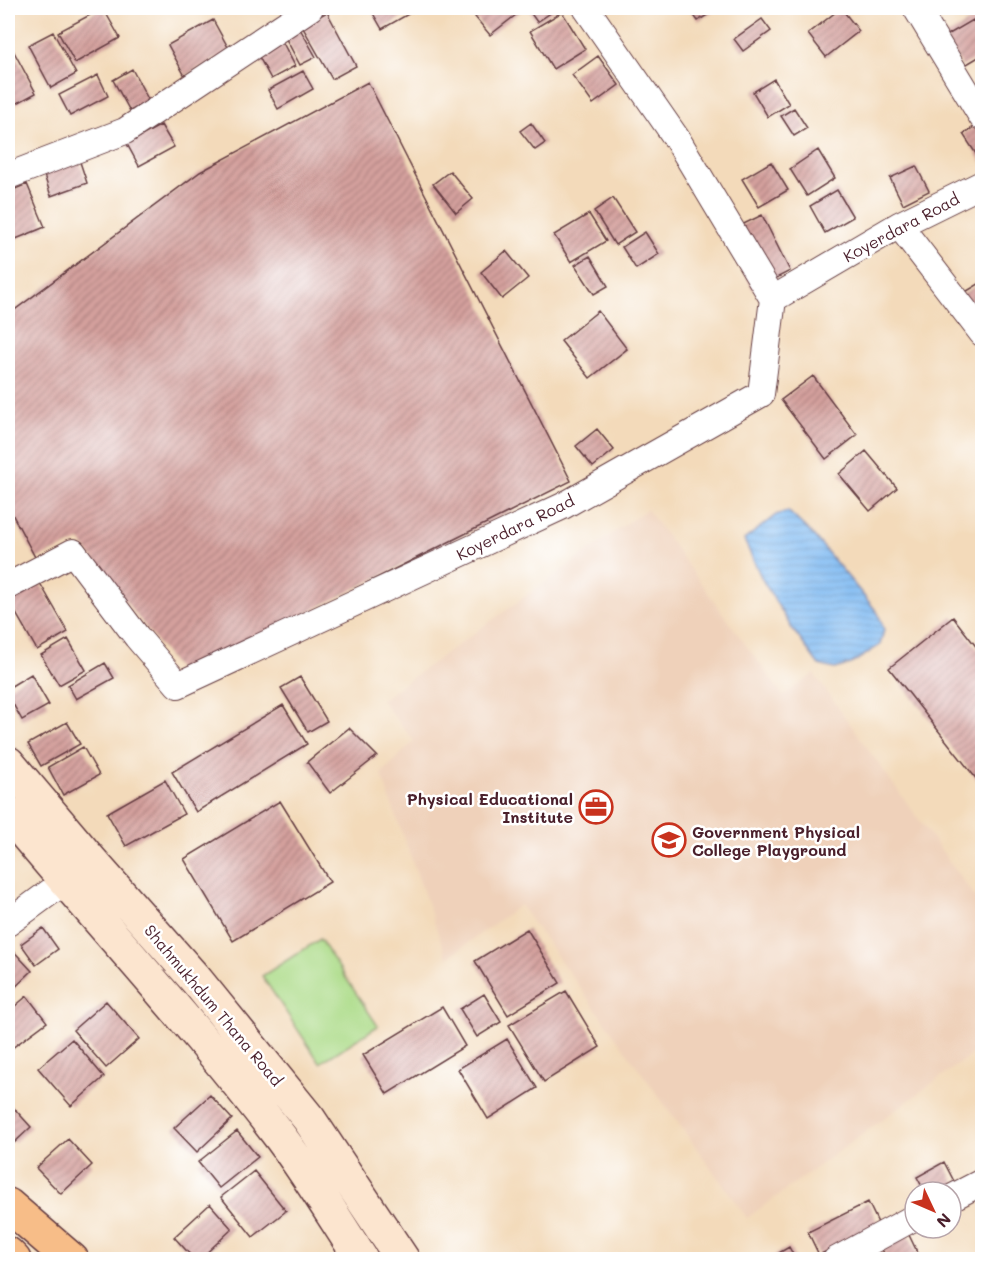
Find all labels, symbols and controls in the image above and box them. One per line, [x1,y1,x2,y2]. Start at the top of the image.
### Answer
street label: Koyerdara Road [839,188,963,266]
street label: Koyerdara Road [453,489,577,565]
place label: Physical Educational Institute [407,788,573,827]
office icon: Physical Educational Institute [578,789,614,825]
place label: Government Physical College Playground [692,821,860,860]
school or university icon: Government Physical College Playground [651,822,687,858]
street label: Shahmukhdum Thana Road [140,920,288,1090]
north arrow [903,1180,963,1240]
text: N [932,1209,956,1232]

